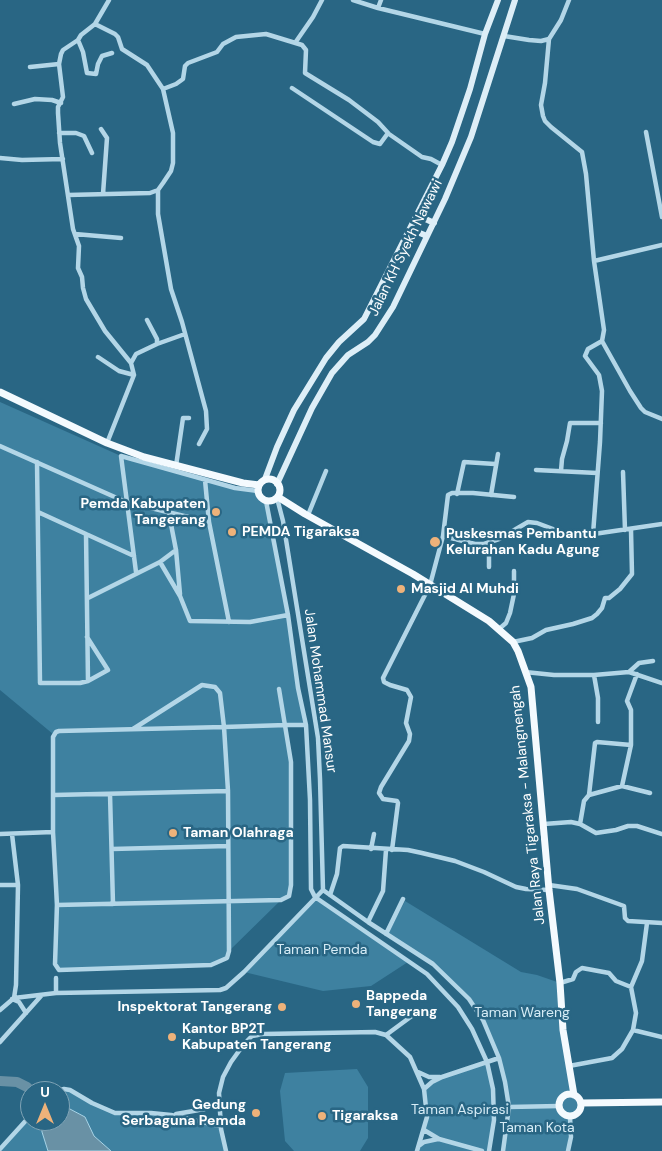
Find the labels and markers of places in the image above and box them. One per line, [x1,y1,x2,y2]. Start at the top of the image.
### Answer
place label: Pemda Kabupaten Tangerang [81,496,206,528]
marker: Pemda Kabupaten Tangerang [210,506,222,518]
place label: PEMDA Tigaraksa [242,524,360,540]
marker: PEMDA Tigaraksa [226,526,238,538]
place label: Puskesmas Pembantu Kelurahan Kadu Agung [446,526,600,558]
marker: Puskesmas Pembantu Kelurahan Kadu Agung [428,535,442,549]
place label: Masjid Al Muhdi [411,581,519,597]
marker: Masjid Al Muhdi [395,583,407,595]
place label: Taman Olahraga [183,825,294,841]
marker: Taman Olahraga [167,827,179,839]
place label: Bappeda Tangerang [366,988,437,1020]
marker: Bappeda Tangerang [350,998,362,1010]
place label: Inspektorat Tangerang [117,999,272,1015]
marker: Inspektorat Tangerang [276,1001,288,1013]
place label: Kantor BP2T Kabupaten Tangerang [182,1021,332,1054]
marker: Kantor BP2T Kabupaten Tangerang [166,1031,178,1043]
place label: Gedung Serbaguna Pemda [122,1097,246,1130]
marker: Gedung Serbaguna Pemda [250,1107,262,1119]
place label: Tigaraksa [332,1108,398,1124]
marker: Tigaraksa [316,1110,328,1122]

